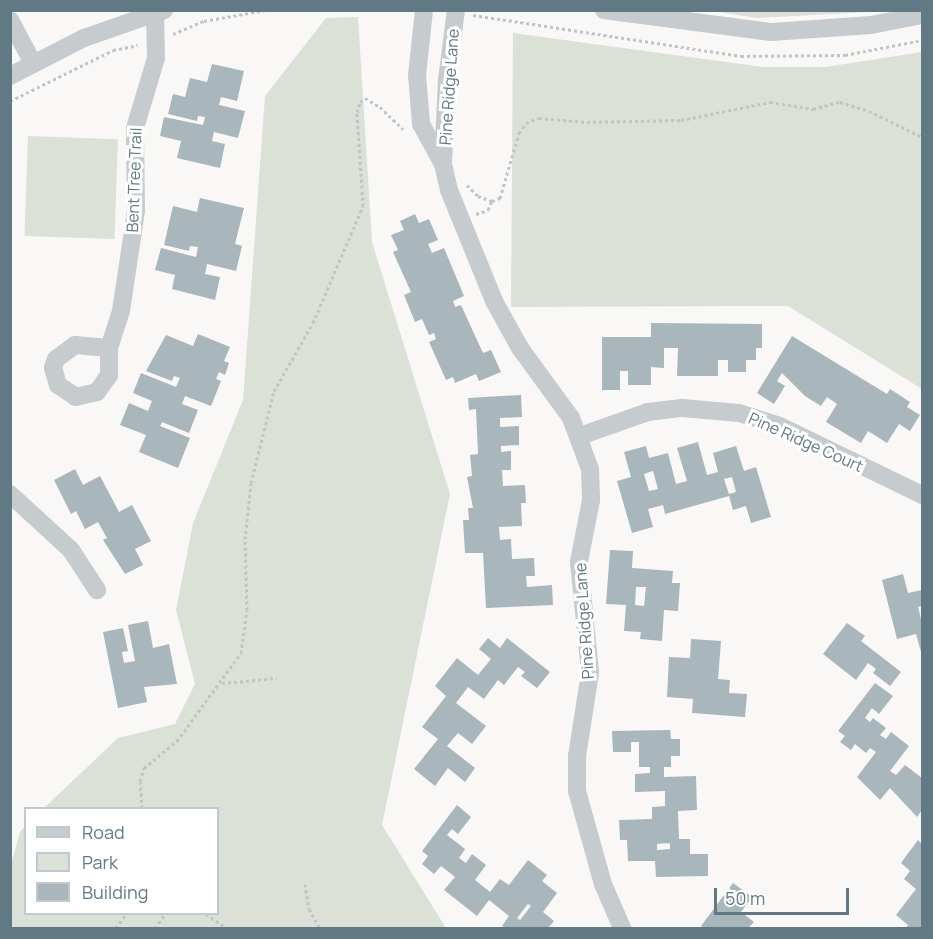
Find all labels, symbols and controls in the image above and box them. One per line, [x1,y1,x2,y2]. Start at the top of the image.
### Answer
street label: Pine Ridge Lane [435,28,463,146]
street label: Bent Tree Trail [123,127,145,233]
street label: Pine Ridge Court [746,408,866,476]
street label: Pine Ridge Lane [570,562,598,680]
legend [24,807,219,915]
text: Road [82,820,125,844]
text: Park [82,850,118,874]
scale bar [717,876,852,914]
text: Building [82,880,148,904]
text: 50 m [725,886,765,910]

